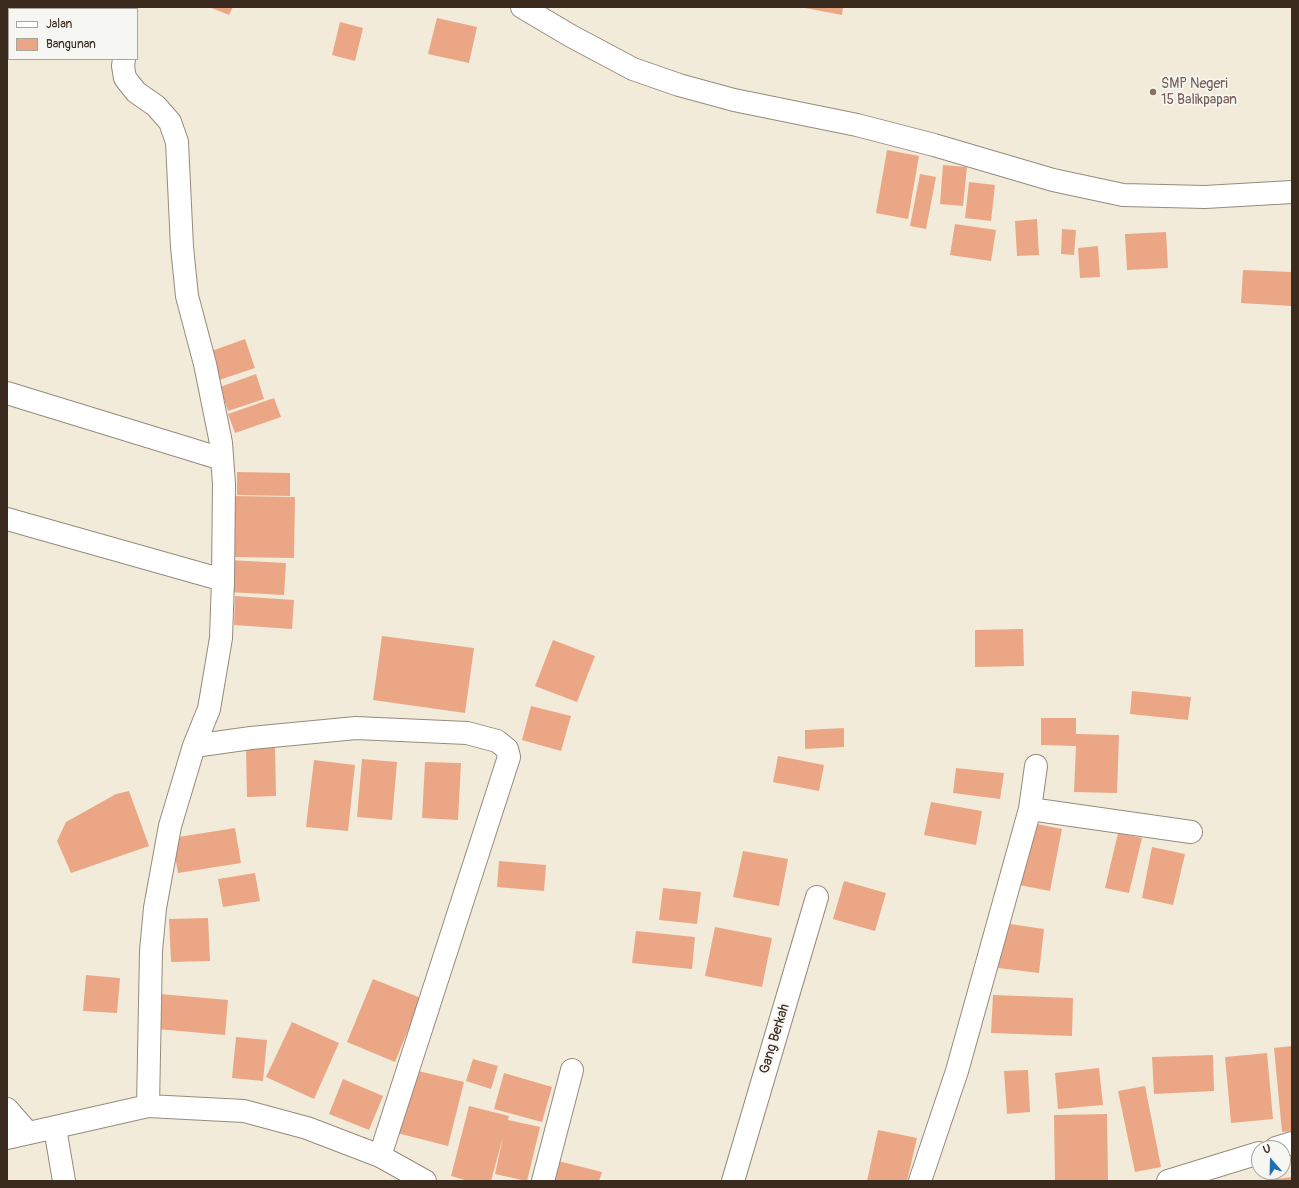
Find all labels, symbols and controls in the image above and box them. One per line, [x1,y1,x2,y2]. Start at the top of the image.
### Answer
legend [8,8,138,60]
text: Jalan [46,17,72,32]
text: Bangunan [46,37,96,52]
place label: SMP Negeri 15 Balikpapan [1161,76,1237,108]
marker: SMP Negeri 15 Balikpapan [1148,87,1158,97]
street label: Gang Berkah [756,1002,794,1076]
north arrow [1251,1140,1291,1180]
text: U [1261,1142,1273,1157]

